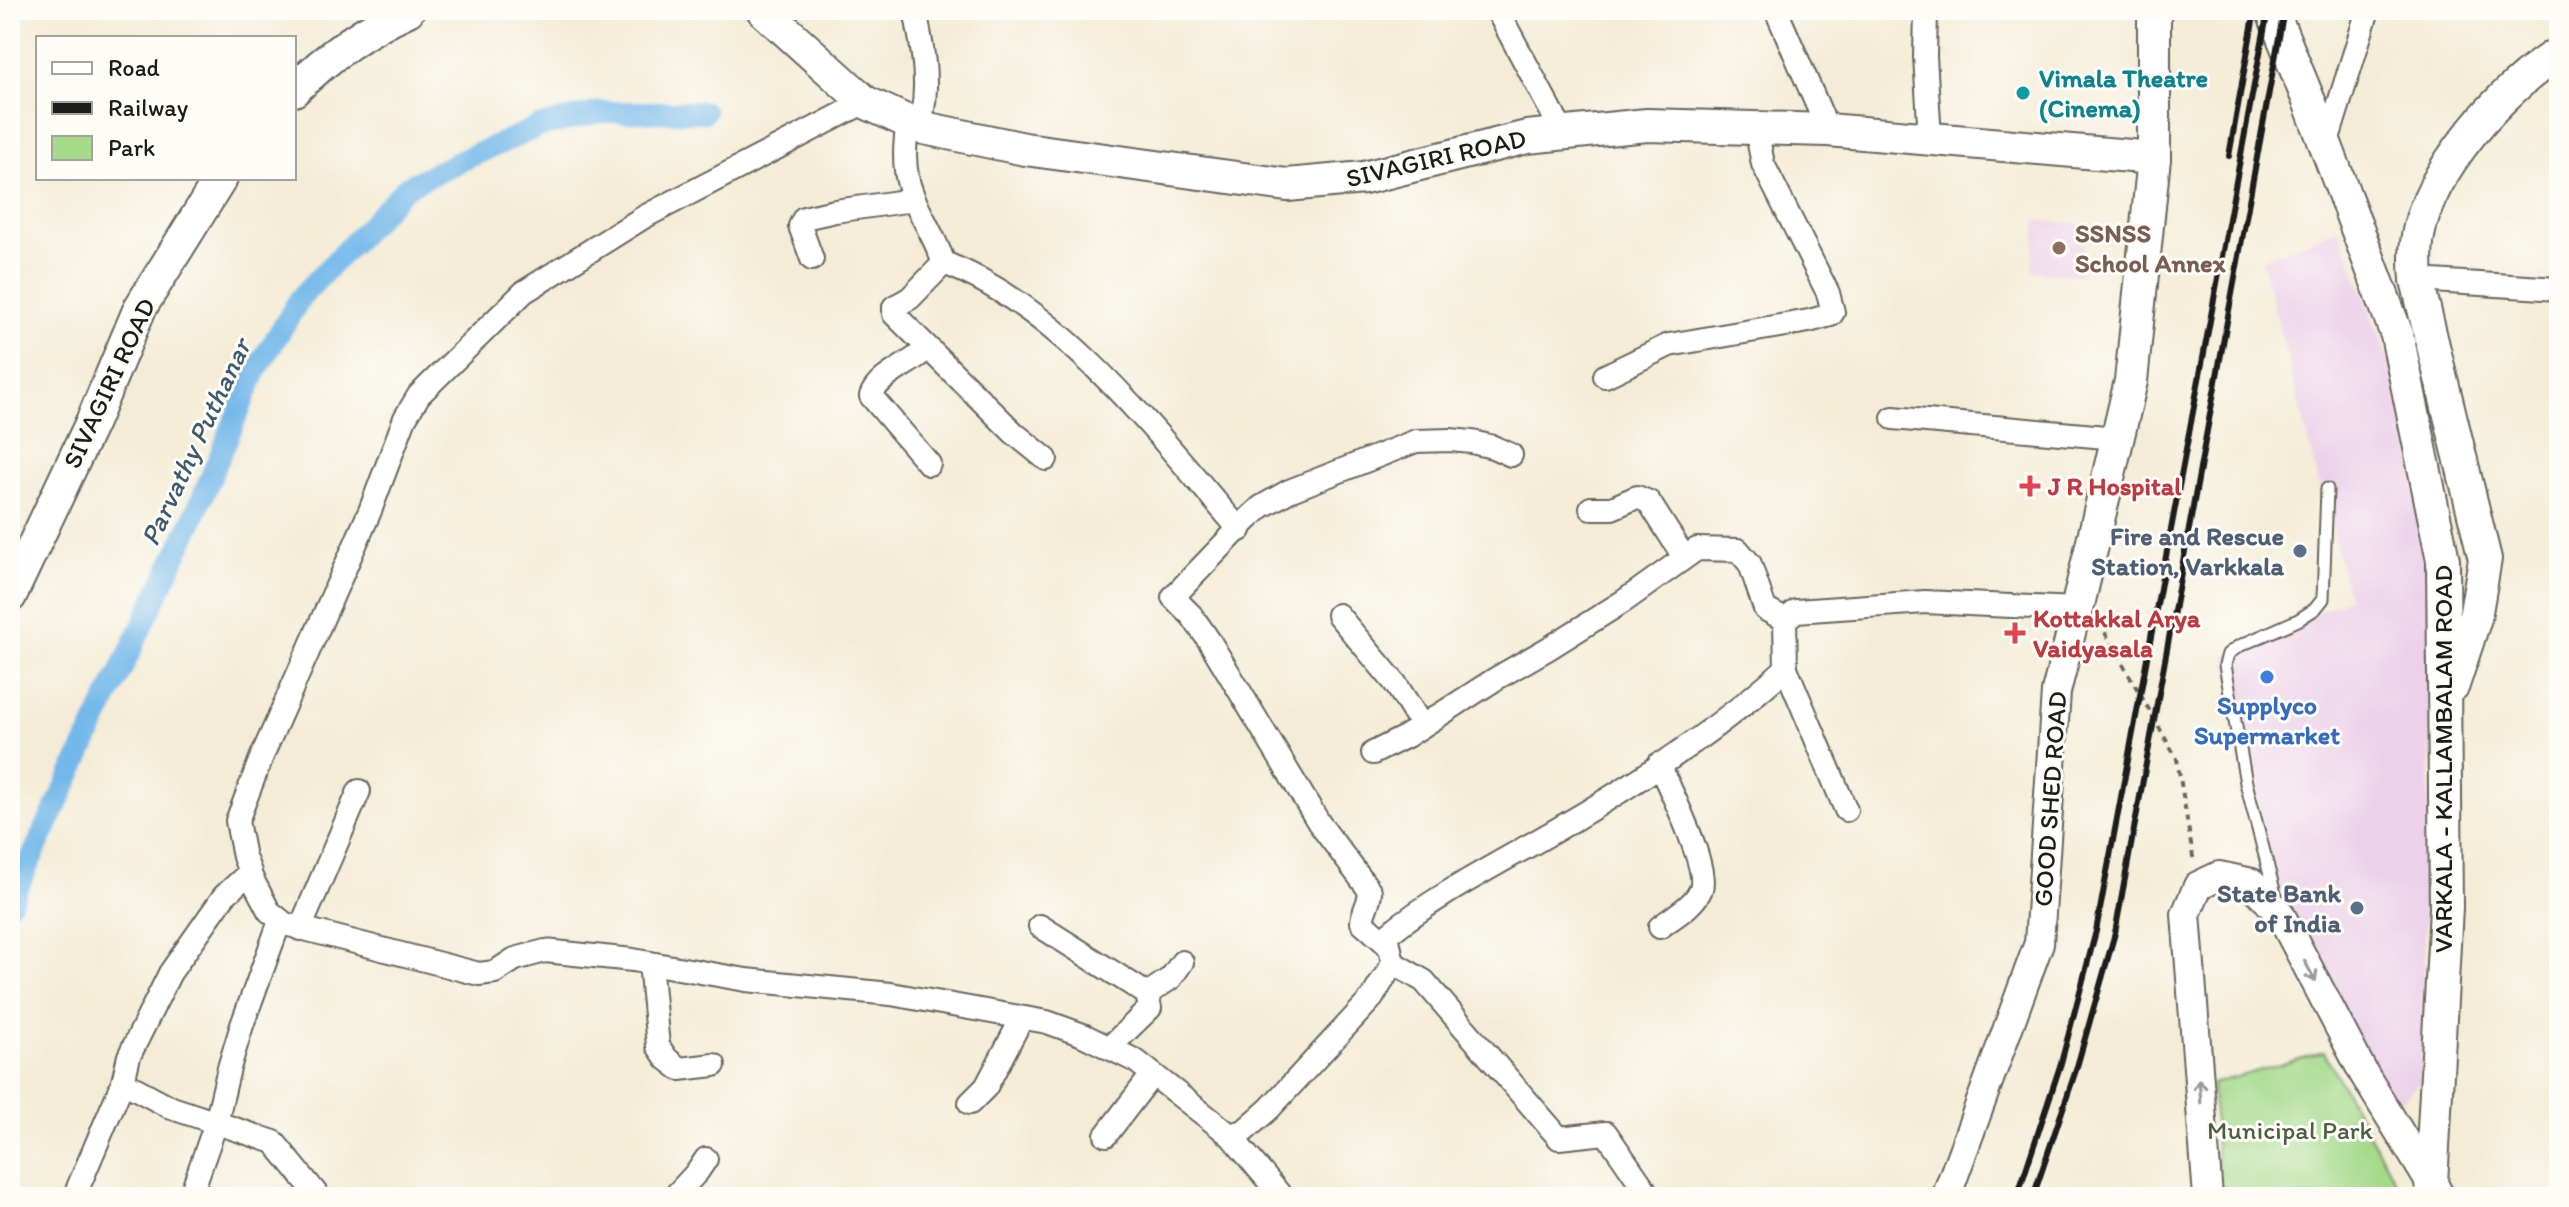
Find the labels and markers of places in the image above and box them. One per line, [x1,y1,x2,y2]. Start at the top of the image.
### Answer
place label: Vimala Theatre (Cinema) [2039,62,2208,124]
marker: Vimala Theatre (Cinema) [2014,84,2032,102]
place label: SSNSS School Annex [2075,217,2227,279]
marker: SSNSS School Annex [2050,239,2068,257]
place label: J R Hospital [2047,470,2182,502]
marker: J R Hospital [2019,475,2041,497]
place label: Fire and Rescue Station, Varkkala [2091,520,2284,582]
marker: Fire and Rescue Station, Varkkala [2291,542,2309,560]
place label: Kottakkal Arya Vaidyasala [2033,602,2201,664]
marker: Kottakkal Arya Vaidyasala [2004,622,2026,644]
marker: Supplyco Supermarket [2258,668,2276,686]
place label: Supplyco Supermarket [2194,689,2340,751]
place label: State Bank of India [2217,877,2342,939]
marker: State Bank of India [2348,899,2366,917]

